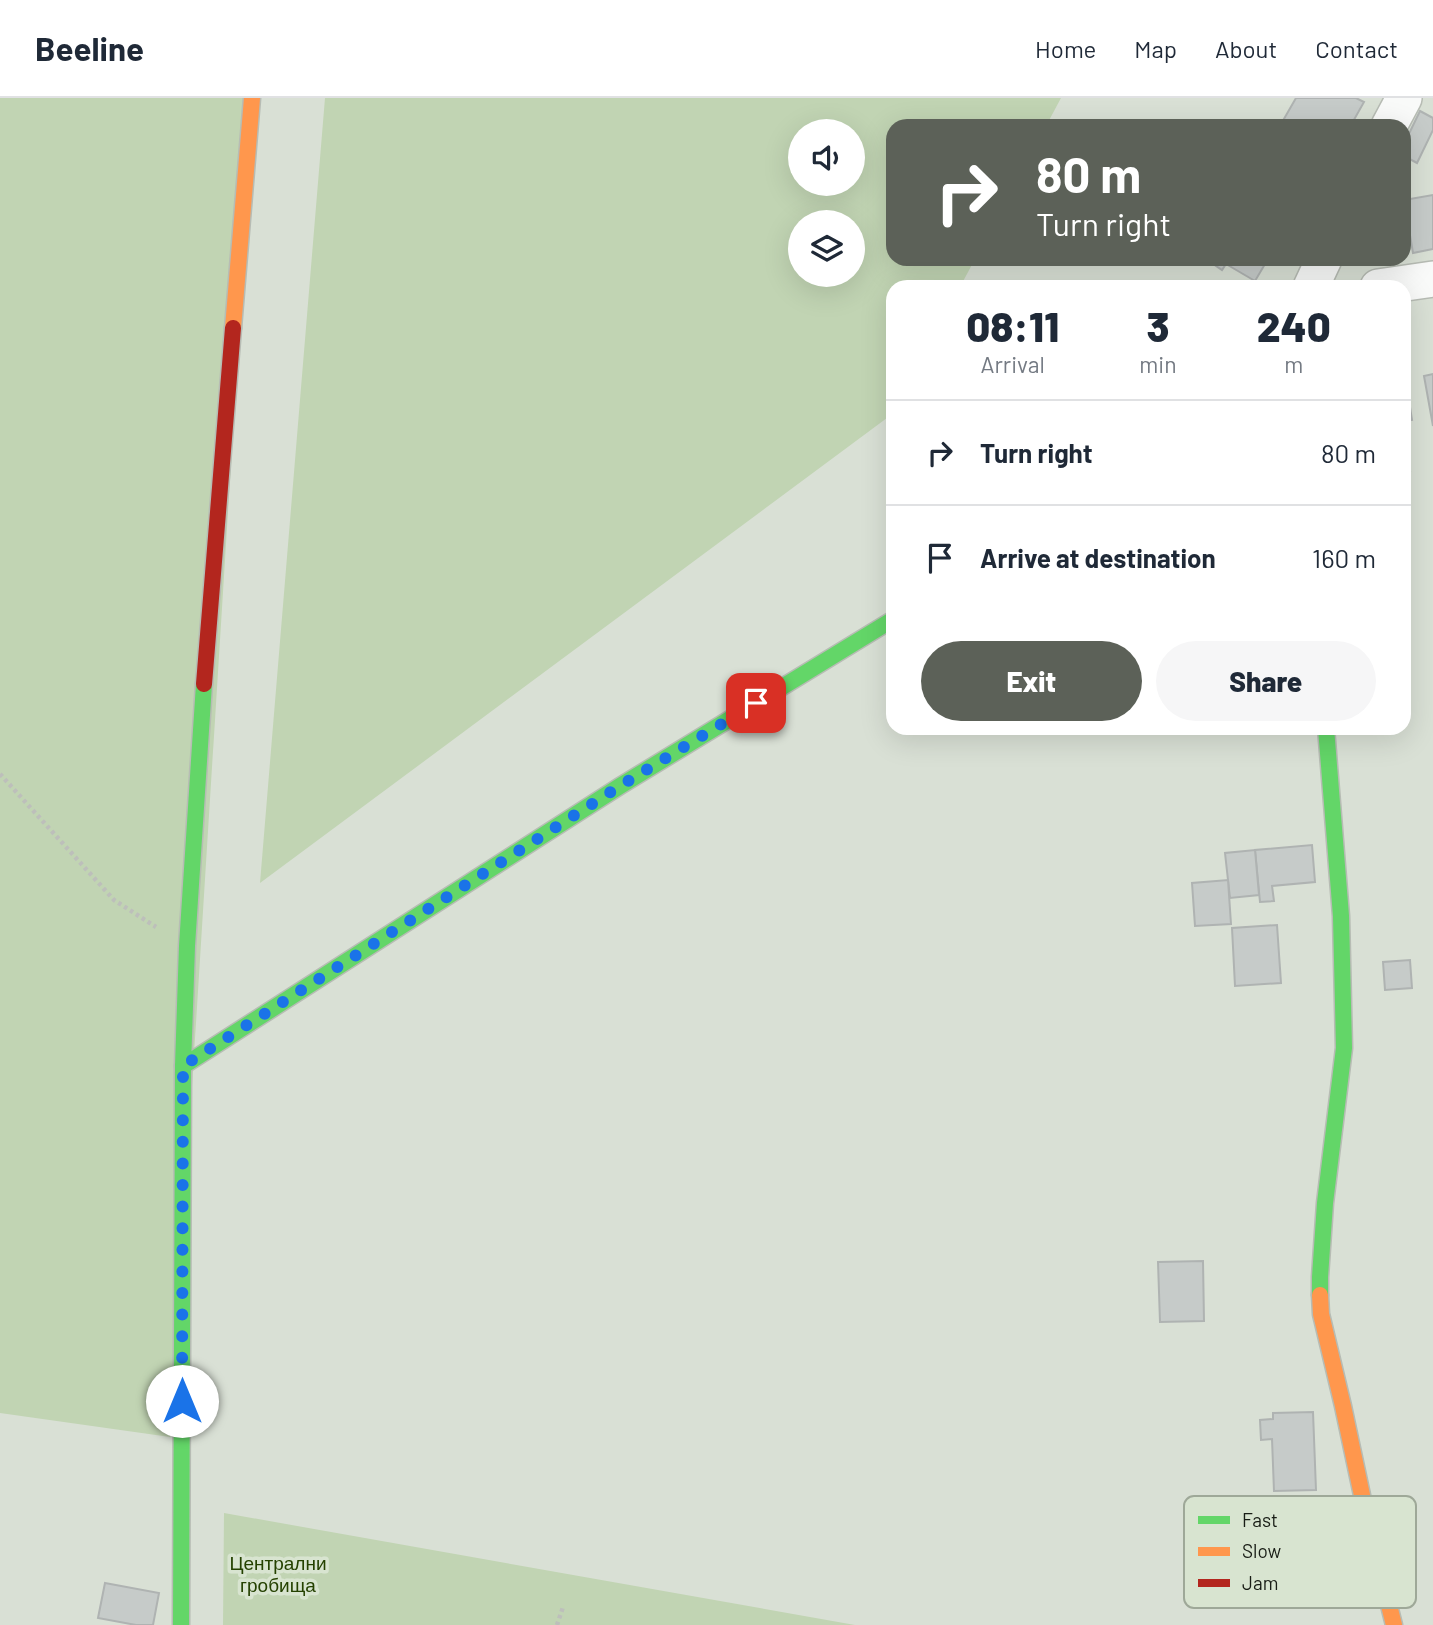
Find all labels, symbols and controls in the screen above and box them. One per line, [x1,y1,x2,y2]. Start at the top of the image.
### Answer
text: Beeline [35,28,144,68]
text: Home [1035,34,1096,63]
text: Map [1134,34,1177,63]
text: About [1215,34,1277,63]
text: Contact [1315,34,1398,63]
map controls [788,119,865,287]
button: sound [788,119,865,196]
text: 80 m [1036,144,1141,203]
icon: right [921,147,1012,238]
text: Turn right [1036,204,1171,242]
button: layers [788,210,865,287]
text: 08:11 [966,300,1059,350]
text: 3 [1146,300,1169,350]
text: 240 [1257,300,1331,350]
text: Arrival [980,350,1045,378]
text: min [1139,350,1177,378]
text: m [1284,350,1303,378]
icon: right [921,434,959,472]
text: Turn right [980,437,1093,468]
text: 80 m [1321,437,1376,468]
icon: arrive [921,539,959,577]
text: Arrive at destination [980,542,1216,573]
text: 160 m [1312,542,1376,573]
button: Exit [921,641,1142,721]
button: Share [1156,641,1376,721]
pin [726,673,786,733]
icon: arrive [737,684,775,722]
position arrow [145,1364,219,1438]
legend [1184,1496,1416,1608]
text: Fast [1242,1508,1278,1531]
text: Slow [1242,1539,1281,1562]
park label: Централни гробища [229,1551,327,1596]
text: Jam [1242,1571,1278,1594]

